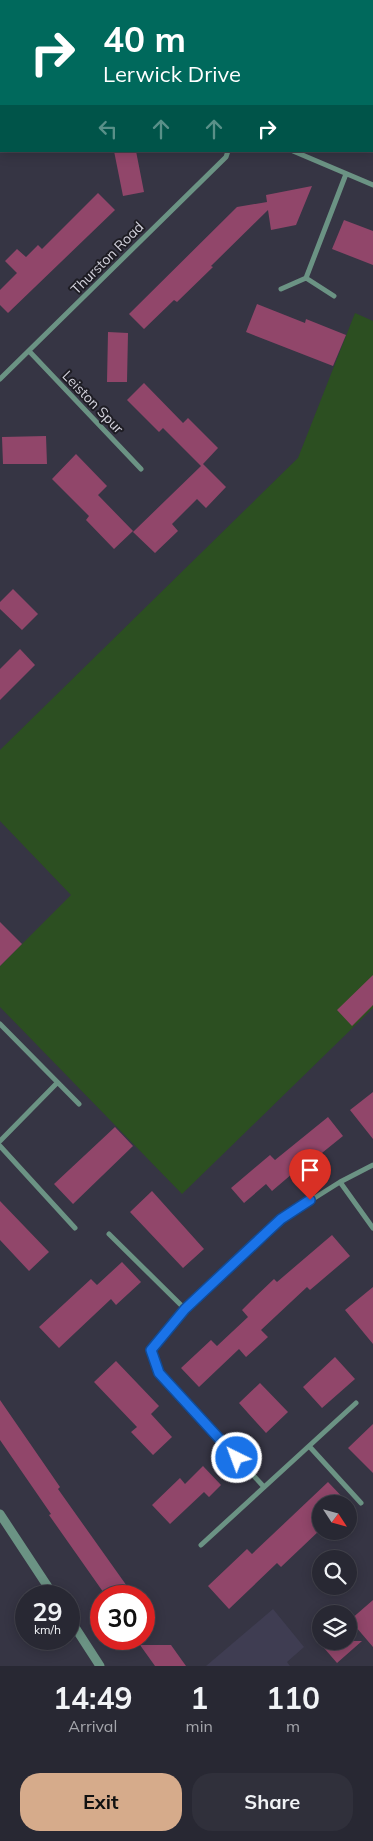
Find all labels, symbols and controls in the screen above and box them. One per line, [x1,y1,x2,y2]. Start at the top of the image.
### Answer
text: 40 m [103,17,186,61]
icon: right [20,20,85,85]
text: Lerwick Drive [103,60,241,88]
icon: left [94,115,122,143]
icon: ahead [147,115,175,143]
icon: ahead [200,115,228,143]
icon: right [253,115,281,143]
street label: Thurston Road [67,218,147,298]
street label: Leiston Spur [59,367,128,438]
pin [289,1149,331,1200]
icon: arrive [296,1156,324,1184]
position arrow [210,1431,262,1483]
north arrow [312,1495,358,1540]
map controls [312,1495,357,1650]
button: search [312,1550,357,1595]
speed limit sign: 30 [90,1585,155,1650]
text: 29 [32,1596,63,1627]
button: layers [312,1605,357,1650]
text: km/h [34,1622,61,1637]
text: 14:49 [53,1679,133,1717]
text: 1 [190,1679,208,1717]
text: 110 [266,1679,320,1717]
text: Arrival [68,1716,117,1736]
text: min [186,1716,213,1736]
text: m [286,1716,300,1736]
button: Exit [20,1773,182,1831]
button: Share [192,1773,353,1831]

